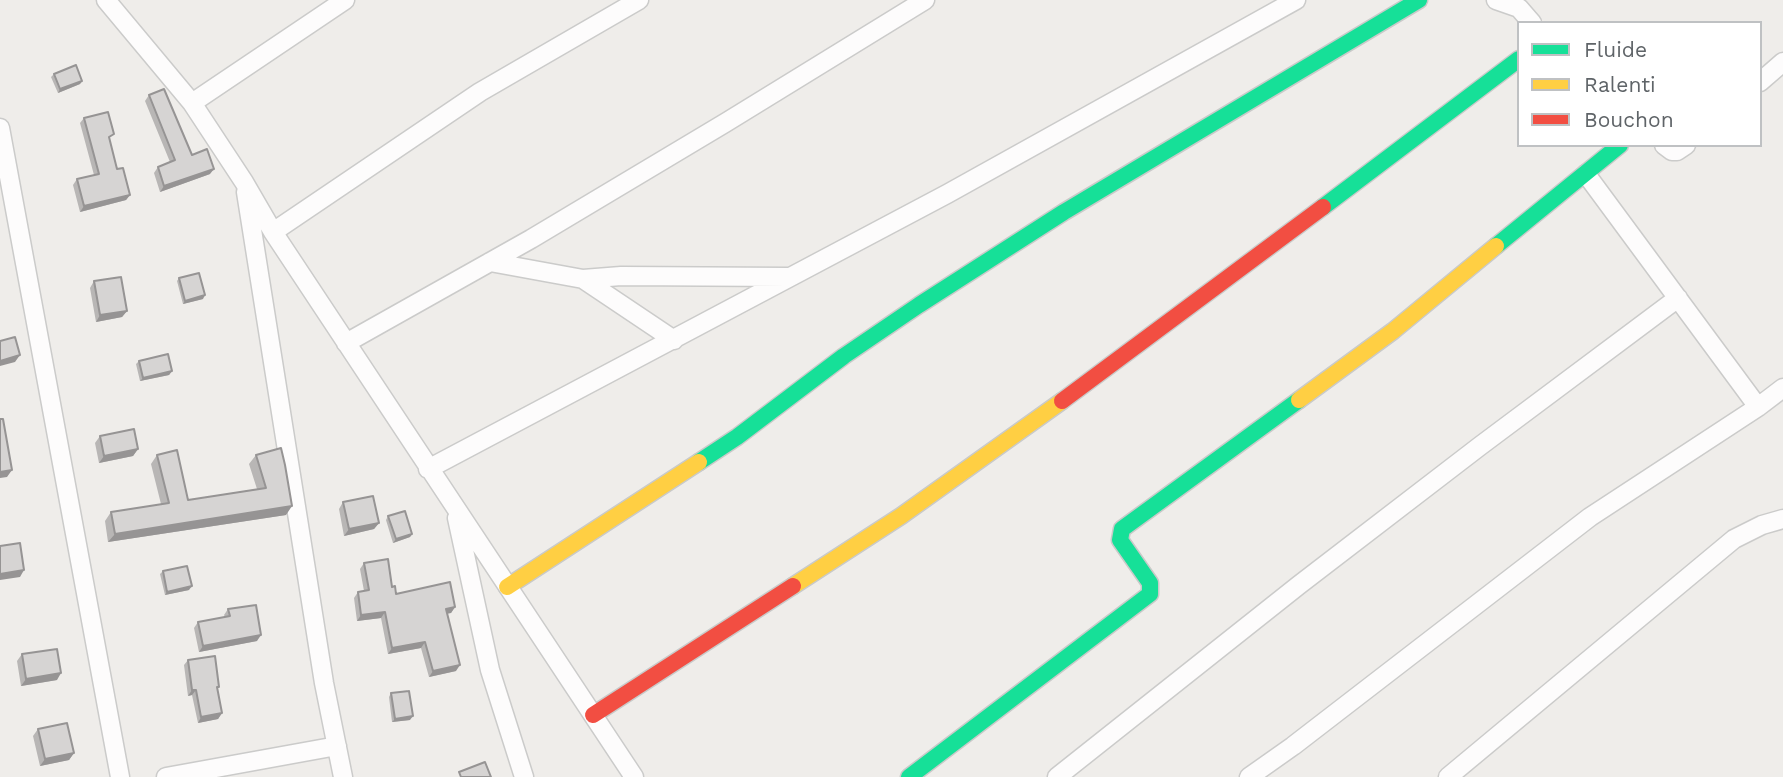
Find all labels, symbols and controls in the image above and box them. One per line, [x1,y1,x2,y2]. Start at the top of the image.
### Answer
legend [1517,21,1762,147]
text: Fluide [1584,37,1647,62]
text: Ralenti [1584,72,1656,97]
text: Bouchon [1584,107,1674,132]

